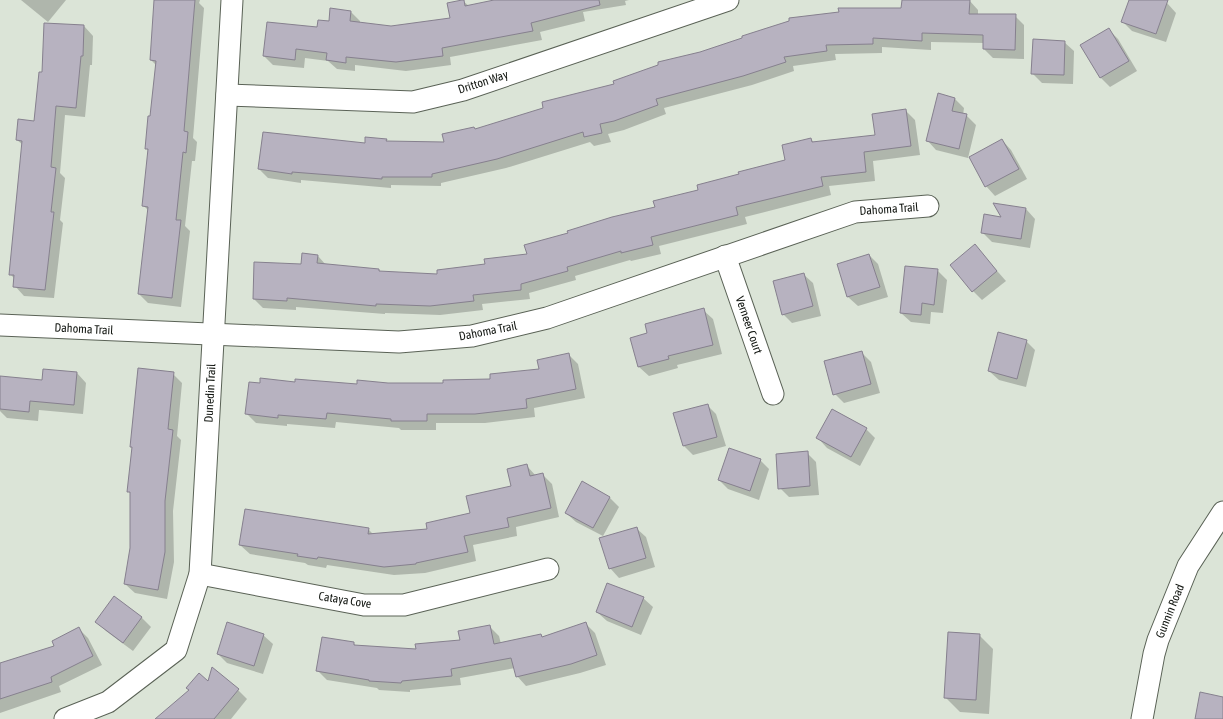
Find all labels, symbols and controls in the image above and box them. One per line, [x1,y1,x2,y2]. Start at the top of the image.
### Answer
street label: Dritton Way [456,67,510,97]
street label: Dahoma Trail [859,200,920,218]
street label: Verneer Court [733,294,766,356]
street label: Dahoma Trail [458,318,519,344]
street label: Dahoma Trail [54,320,115,338]
street label: Dunedin Trail [201,362,219,423]
street label: Gunnin Road [1153,582,1187,640]
street label: Cataya Cove [318,589,372,611]

